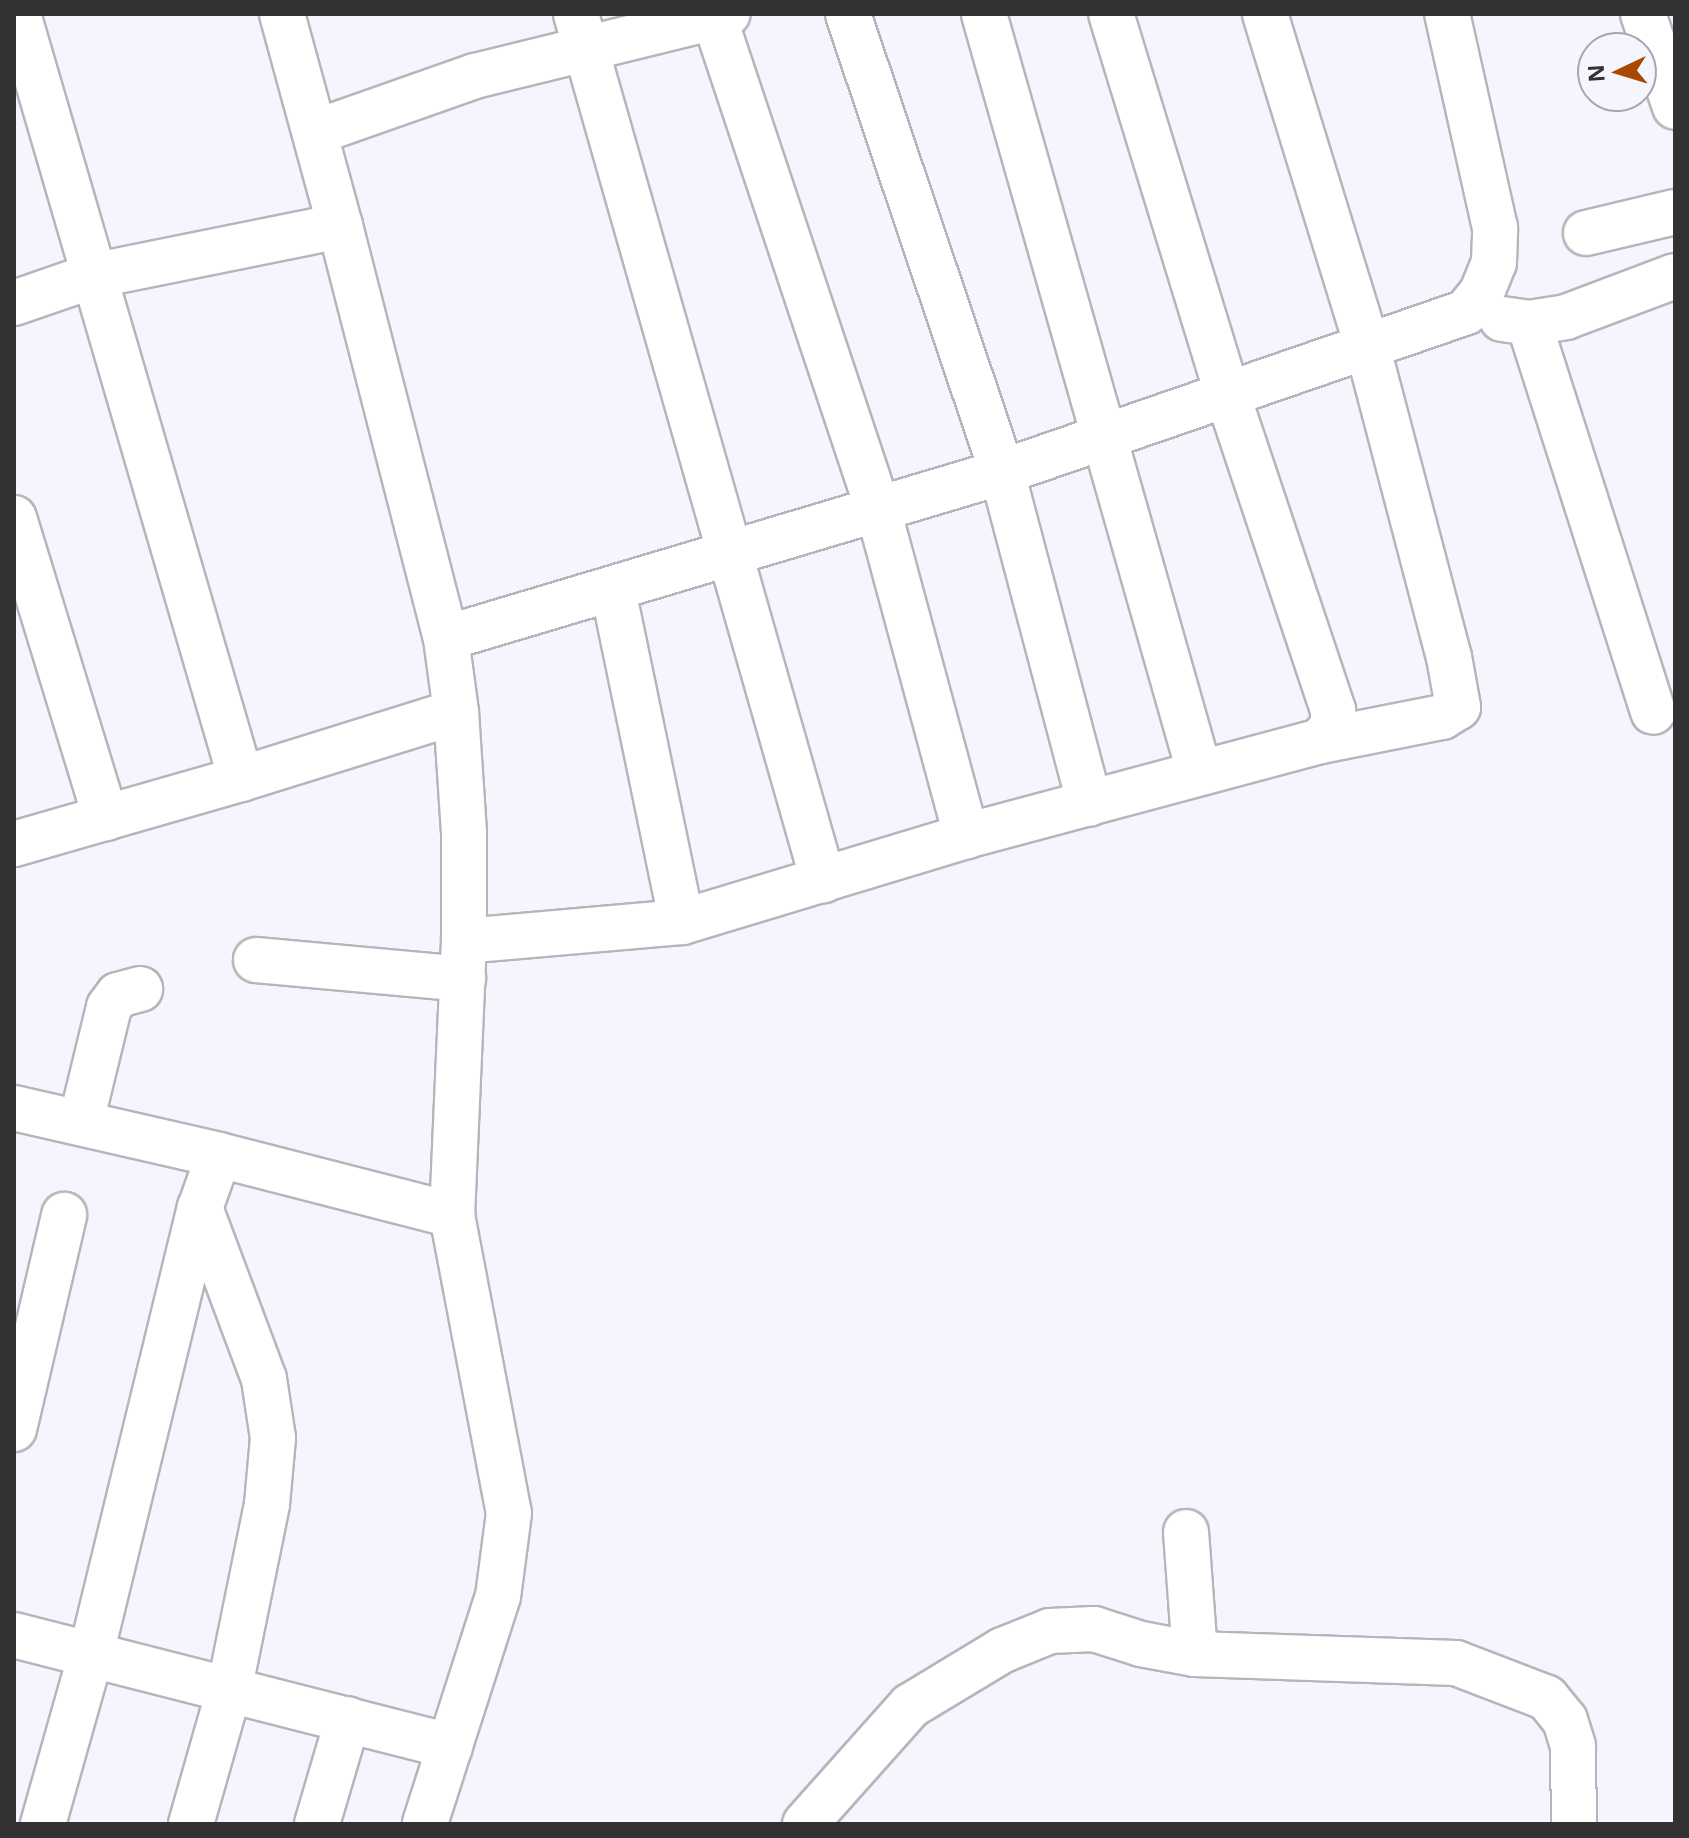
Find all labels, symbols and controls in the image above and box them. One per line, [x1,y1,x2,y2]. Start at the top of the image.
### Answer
north arrow [1577,32,1657,112]
text: N [1579,64,1611,84]

